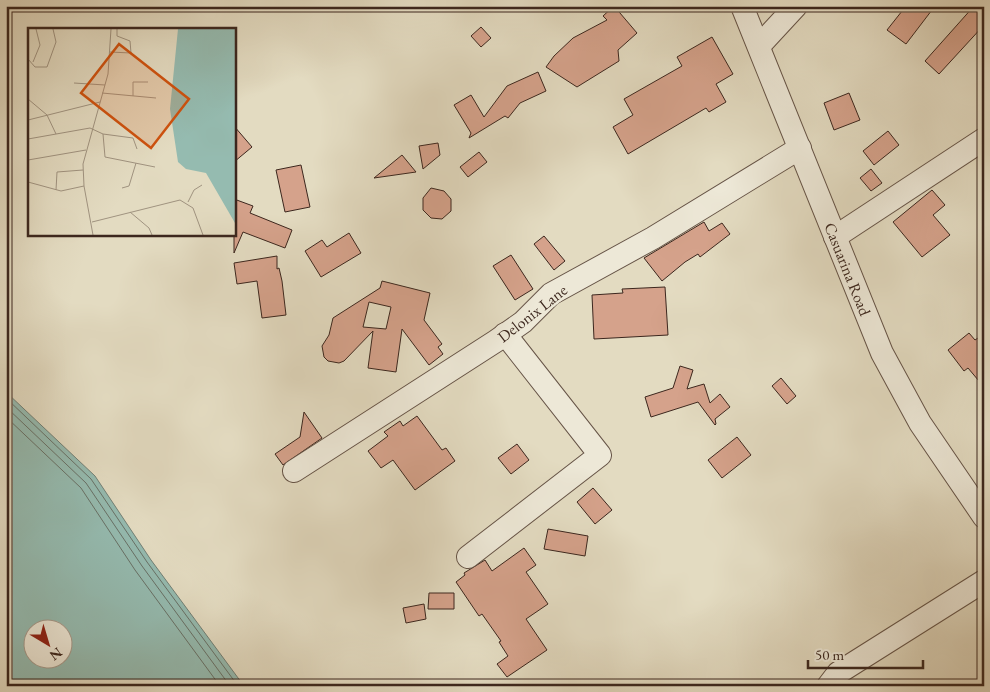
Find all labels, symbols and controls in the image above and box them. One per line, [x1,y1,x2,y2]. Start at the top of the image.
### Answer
inset map [28,28,235,235]
street label: Casuarina Road [819,220,876,320]
street label: Delonix Lane [493,280,571,347]
north arrow [22,620,72,670]
scale bar [808,637,922,669]
text: N [45,644,66,665]
text: 50 m [815,645,844,664]

